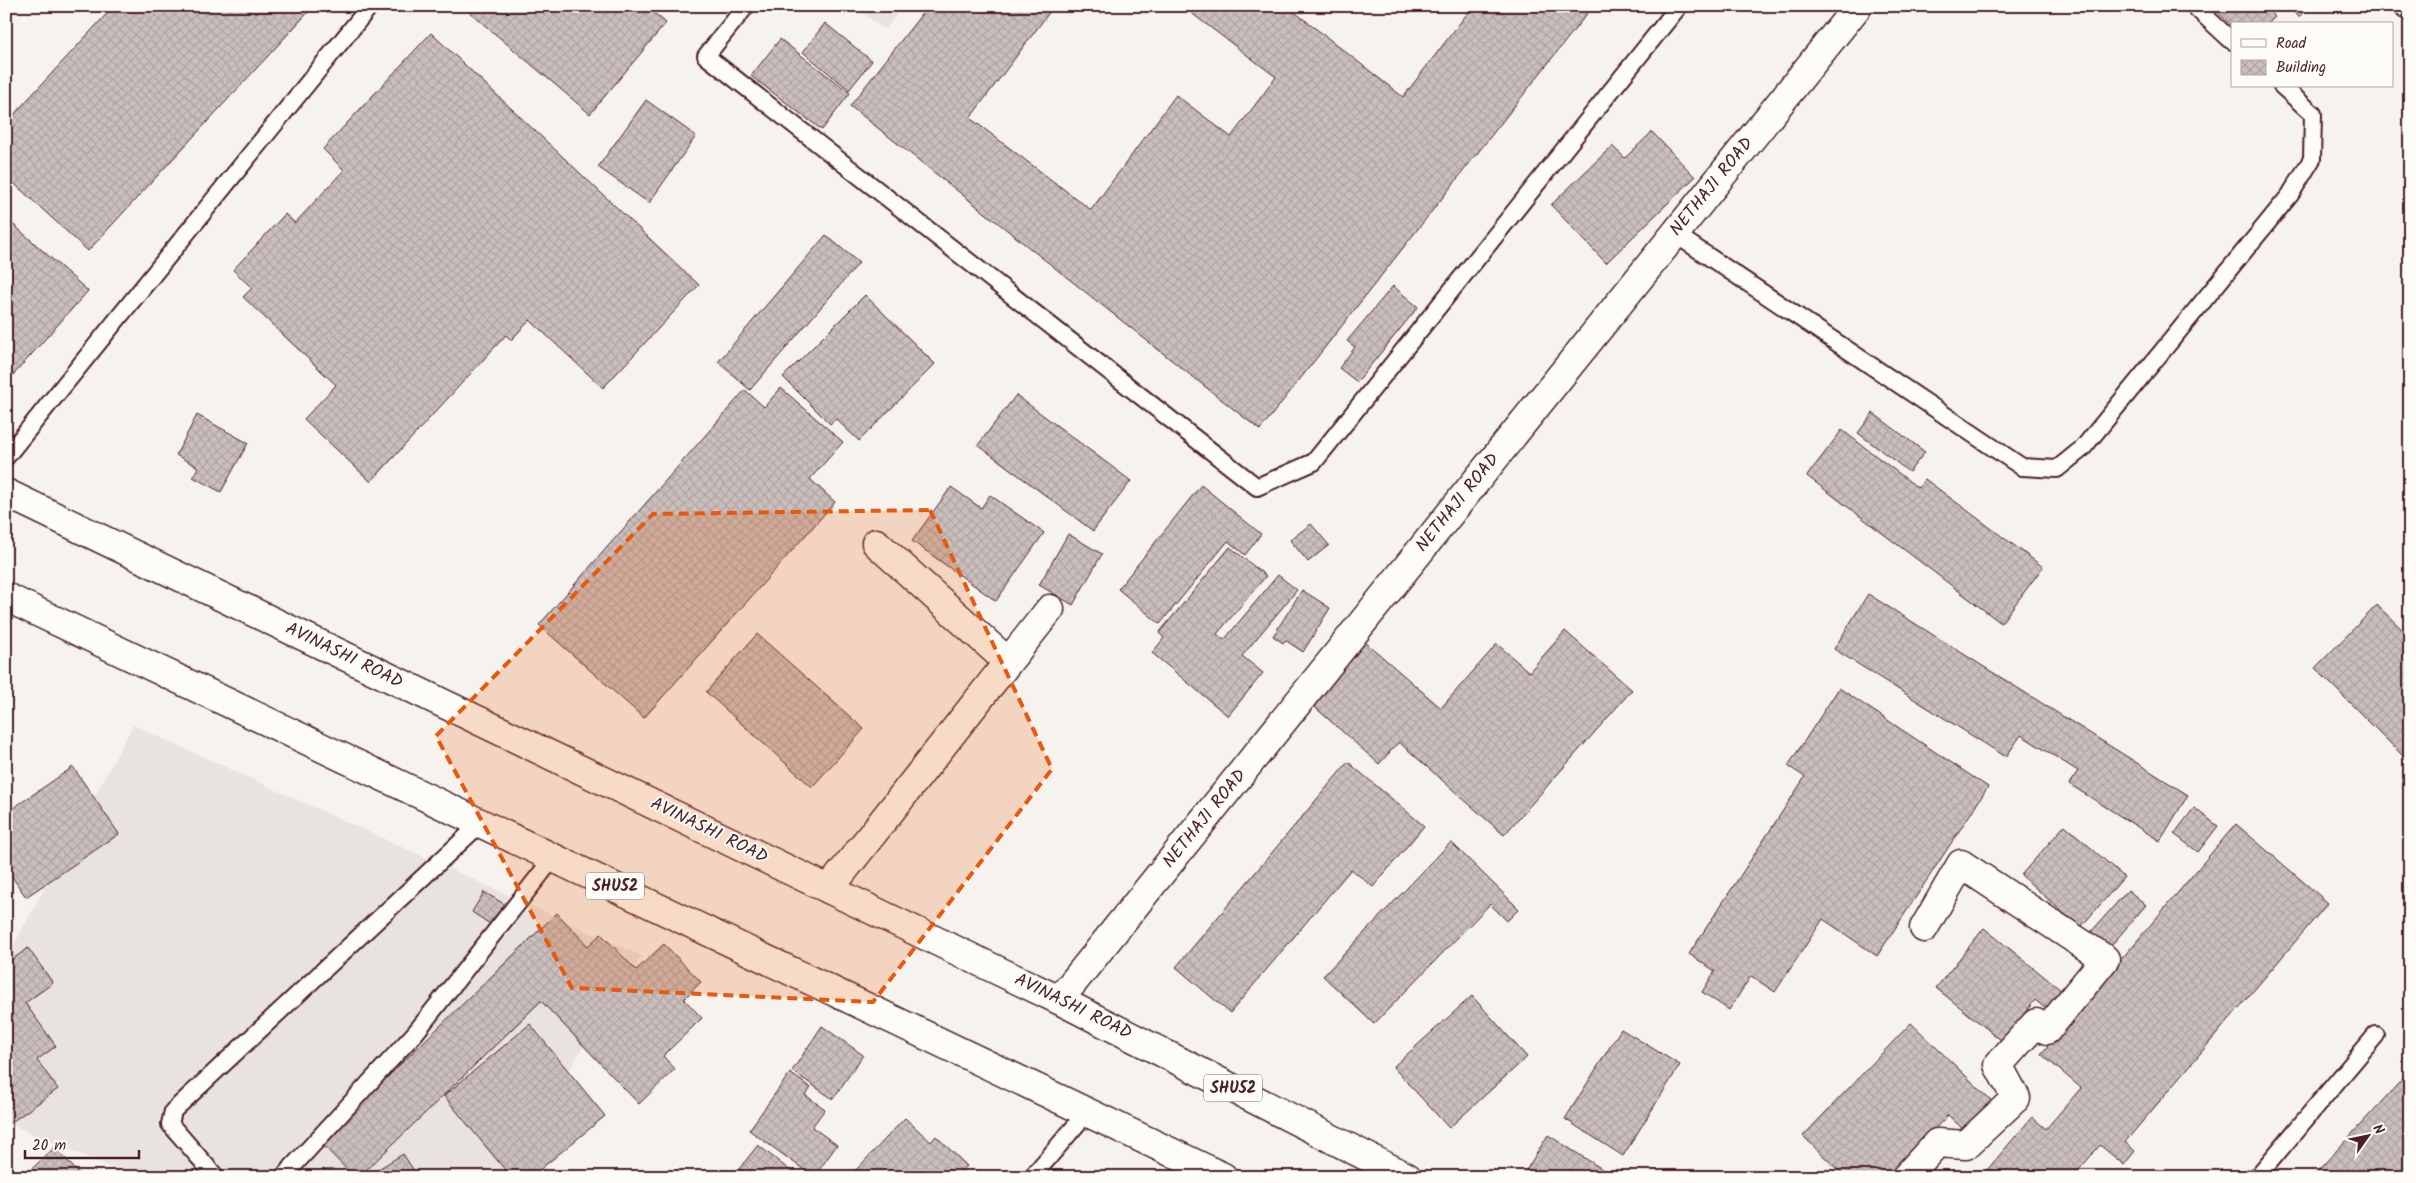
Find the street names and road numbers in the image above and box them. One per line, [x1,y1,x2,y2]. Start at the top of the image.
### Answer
street label: NETHAJI ROAD [1663,131,1761,243]
street label: NETHAJI ROAD [1409,447,1507,559]
street label: AVINASHI ROAD [280,615,408,697]
street label: NETHAJI ROAD [1156,763,1254,875]
street label: AVINASHI ROAD [645,790,773,872]
road number: SHU52 [586,872,644,899]
street label: AVINASHI ROAD [1009,966,1137,1048]
road number: SHU52 [1204,1074,1262,1102]

